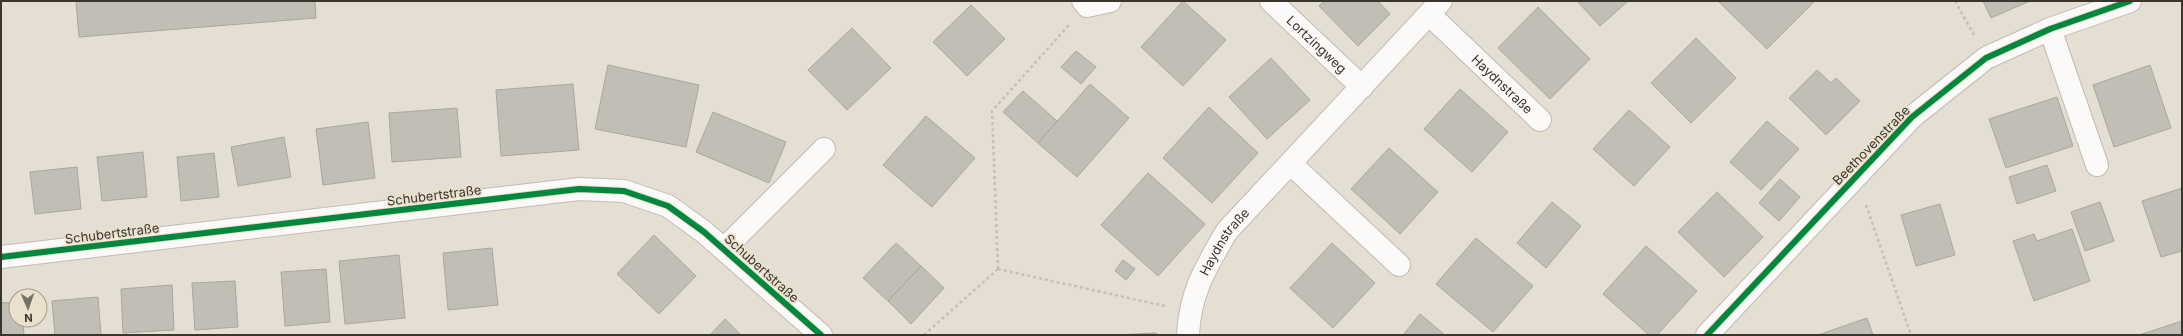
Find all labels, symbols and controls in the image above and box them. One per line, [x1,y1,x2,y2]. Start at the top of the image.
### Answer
street label: Lortzingweg [1283,12,1350,76]
street label: Haydnstraße [1468,51,1536,117]
street label: Beethovenstraße [1829,102,1913,188]
street label: Schubertstraße [386,181,482,209]
street label: Haydnstraße [1196,204,1252,278]
street label: Schubertstraße [64,219,160,247]
street label: Schubertstraße [721,230,803,306]
north arrow [8,288,48,328]
text: N [24,311,33,325]

